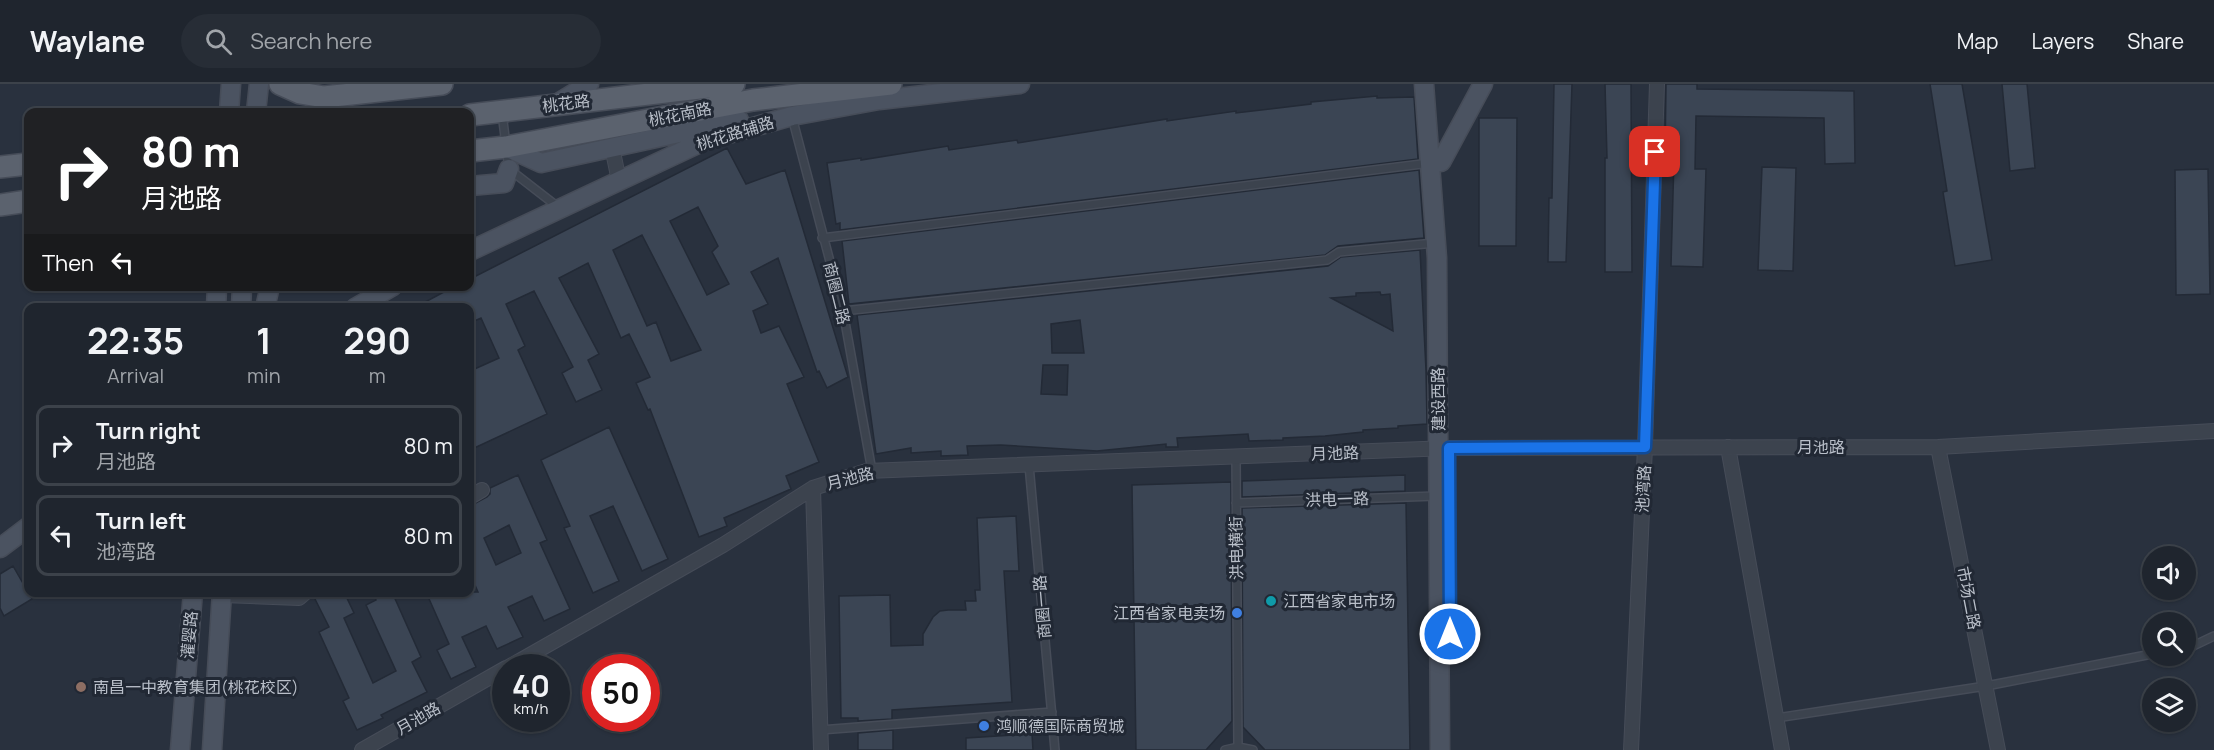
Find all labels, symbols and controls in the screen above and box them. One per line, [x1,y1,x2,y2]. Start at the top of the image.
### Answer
search box [181,14,601,68]
text: Waylane [30,22,145,60]
icon: search [202,25,235,58]
text: Search here [250,26,372,56]
text: Map [1957,27,1998,55]
text: Layers [2031,27,2094,55]
text: Share [2127,27,2184,55]
street label: 桃花路 [541,89,591,117]
street label: 桃花南路 [646,97,714,131]
street label: 桃花路辅路 [694,111,776,155]
text: 80 m [141,122,241,180]
pin [1629,126,1680,177]
icon: right [42,132,120,210]
icon: arrive [1638,135,1671,168]
text: 月池路 [141,179,222,216]
icon: left [106,246,139,279]
text: Then [42,248,94,278]
street label: 商圈二路 [819,259,855,327]
text: 22:35 [87,316,184,365]
text: 1 [256,316,272,365]
text: 290 [344,316,411,365]
text: Arrival [107,362,164,389]
text: min [247,362,281,389]
text: m [369,362,386,389]
street label: 建设西路 [1426,367,1450,431]
text: Turn right [96,416,201,446]
icon: right [45,429,78,462]
text: 80 m [404,431,453,461]
street label: 月池路 [1797,436,1845,458]
street label: 月池路 [1311,441,1359,465]
text: 月池路 [96,448,156,475]
street label: 月池路 [824,462,876,494]
street label: 池湾路 [1631,464,1655,514]
street label: 洪电一路 [1305,487,1369,511]
text: Turn left [96,506,186,536]
street label: 洪电横街 [1224,516,1248,580]
icon: left [45,519,78,552]
text: 80 m [404,521,453,551]
text: 池湾路 [96,538,156,565]
map controls [2142,546,2196,732]
button: sound [2142,546,2196,600]
street label: 市场二路 [1952,564,1986,632]
street label: 商圈一路 [1028,574,1056,640]
place label: 江西省家电市场 [1283,590,1395,612]
marker: 江西省家电市场 [1264,594,1278,608]
place label: 江西省家电卖场 [1113,602,1225,624]
position arrow [1418,602,1482,666]
marker: 江西省家电卖场 [1230,606,1244,620]
street label: 灌婴路 [176,610,202,660]
button: search [2142,612,2196,666]
speed limit sign: 50 [582,654,660,732]
text: 40 [512,665,550,706]
place label: 南昌一中教育集团(桃花校区) [93,676,299,698]
button: layers [2142,678,2196,732]
marker: 南昌一中教育集团(桃花校区) [74,680,88,694]
street label: 月池路 [392,696,444,740]
text: km/h [514,698,548,719]
place label: 鸿顺德国际商贸城 [996,715,1124,737]
marker: 鸿顺德国际商贸城 [977,719,991,733]

